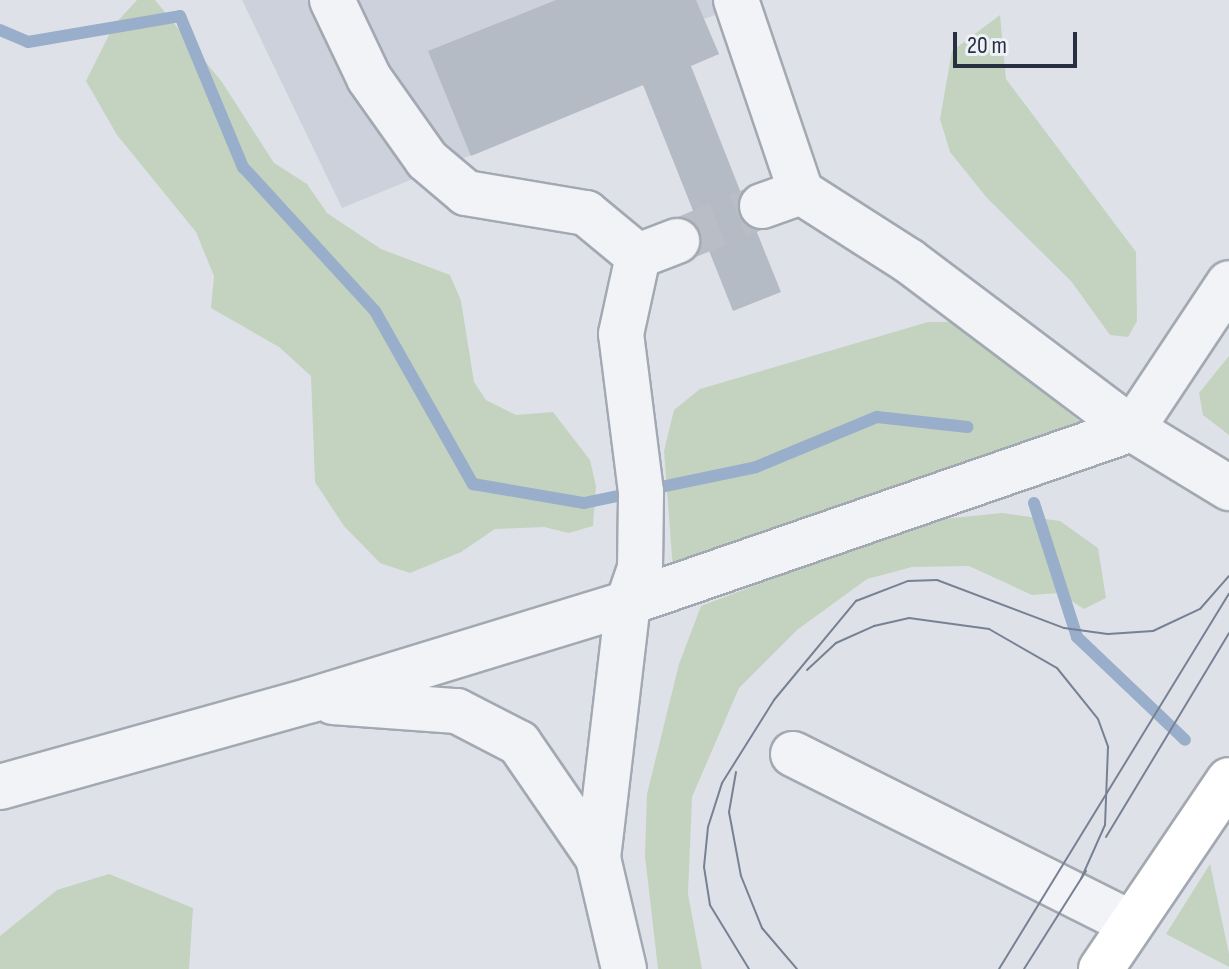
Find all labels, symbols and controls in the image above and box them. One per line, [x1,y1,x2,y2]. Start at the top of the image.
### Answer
scale bar [957,16,1081,66]
text: 20 m [967,31,1007,60]

